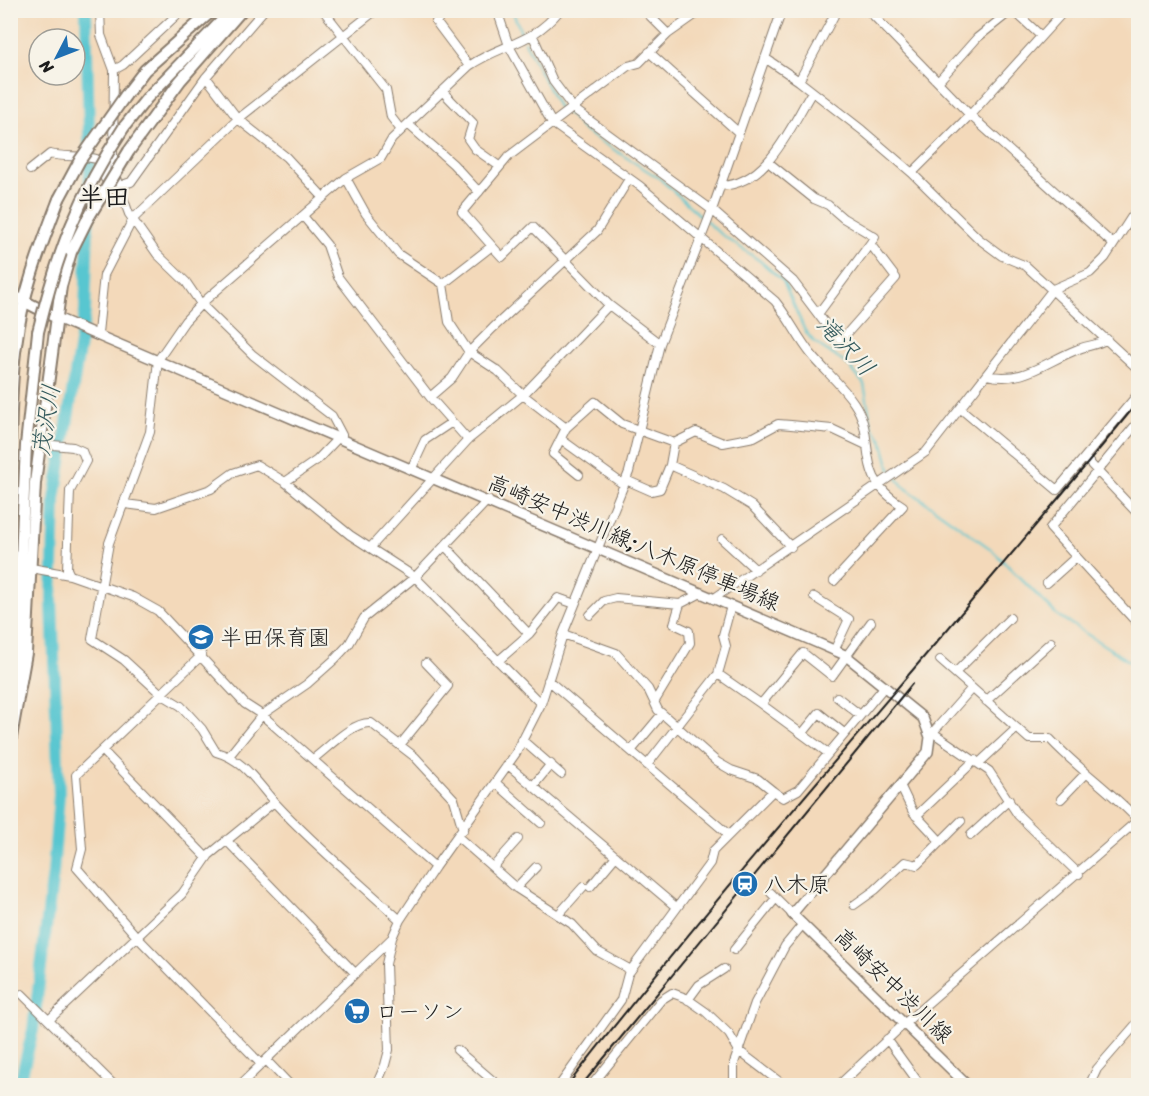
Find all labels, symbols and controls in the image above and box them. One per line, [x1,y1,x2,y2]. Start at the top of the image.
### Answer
north arrow [27,27,87,87]
text: N [31,52,61,81]
district label: 半田 [78,174,130,220]
water label: 滝沢川 [806,305,886,387]
water label: 茂沢川 [20,381,72,459]
street label: 高崎安中渋川線;八木原停車場線 [481,463,786,622]
place label: 半田保育園 [220,618,330,657]
school or university icon: 半田保育園 [186,622,216,652]
place label: 八木原 [764,865,830,904]
station icon: 八木原 [730,869,760,899]
street label: 高崎安中渋川線 [825,918,963,1053]
place label: ローソン [376,992,464,1031]
supermarket icon: ローソン [342,996,372,1026]

